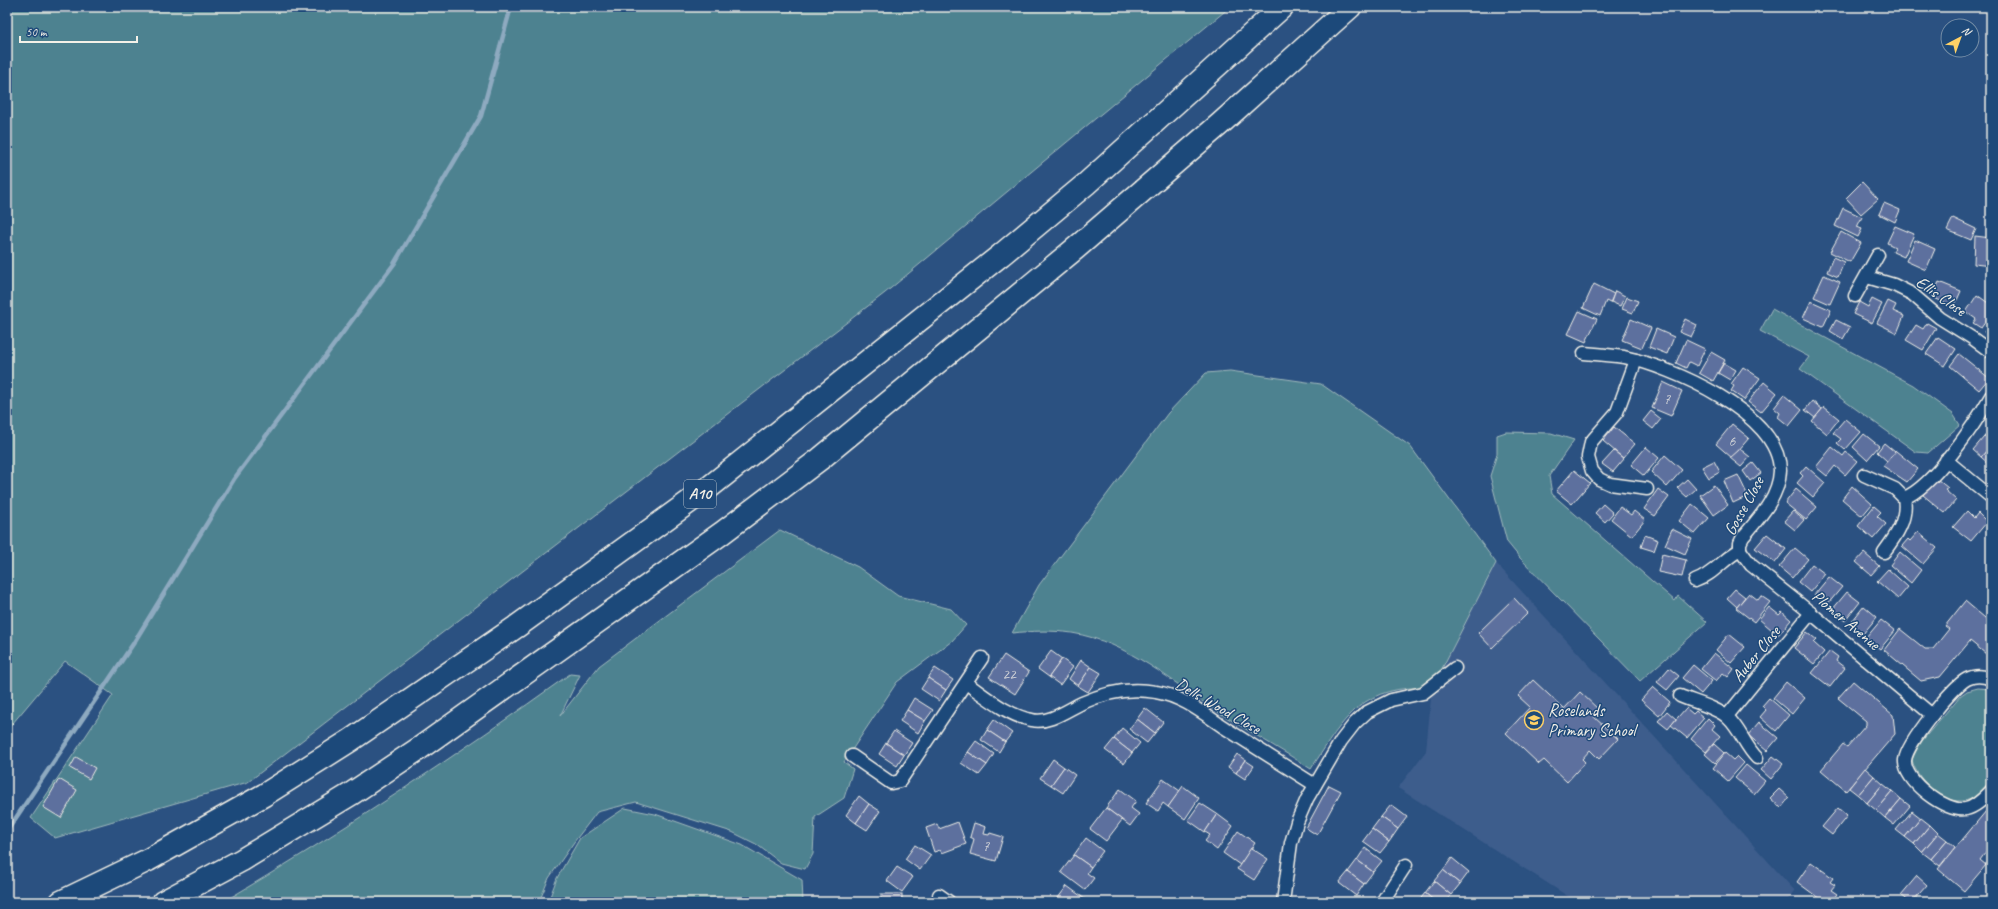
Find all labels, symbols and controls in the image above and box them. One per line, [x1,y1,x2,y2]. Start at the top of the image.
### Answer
scale bar [20,18,137,44]
north arrow [1940,18,1980,58]
text: N [1959,23,1975,39]
text: 50 m [26,24,48,40]
street label: Ellis Close [1912,271,1971,322]
house number: 7 [1664,390,1672,409]
house number: 6 [1729,432,1737,451]
street label: Gosse Close [1719,472,1769,539]
road number: A10 [684,480,716,508]
street label: Plomer Avenue [1808,586,1885,655]
street label: Auber Close [1727,621,1786,686]
house number: 22 [1002,665,1017,684]
street label: Dells Wood Close [1172,673,1266,740]
place label: Roselands Primary School [1548,700,1638,741]
school or university icon: Roselands Primary School [1523,709,1545,731]
house number: 7 [983,837,991,856]

